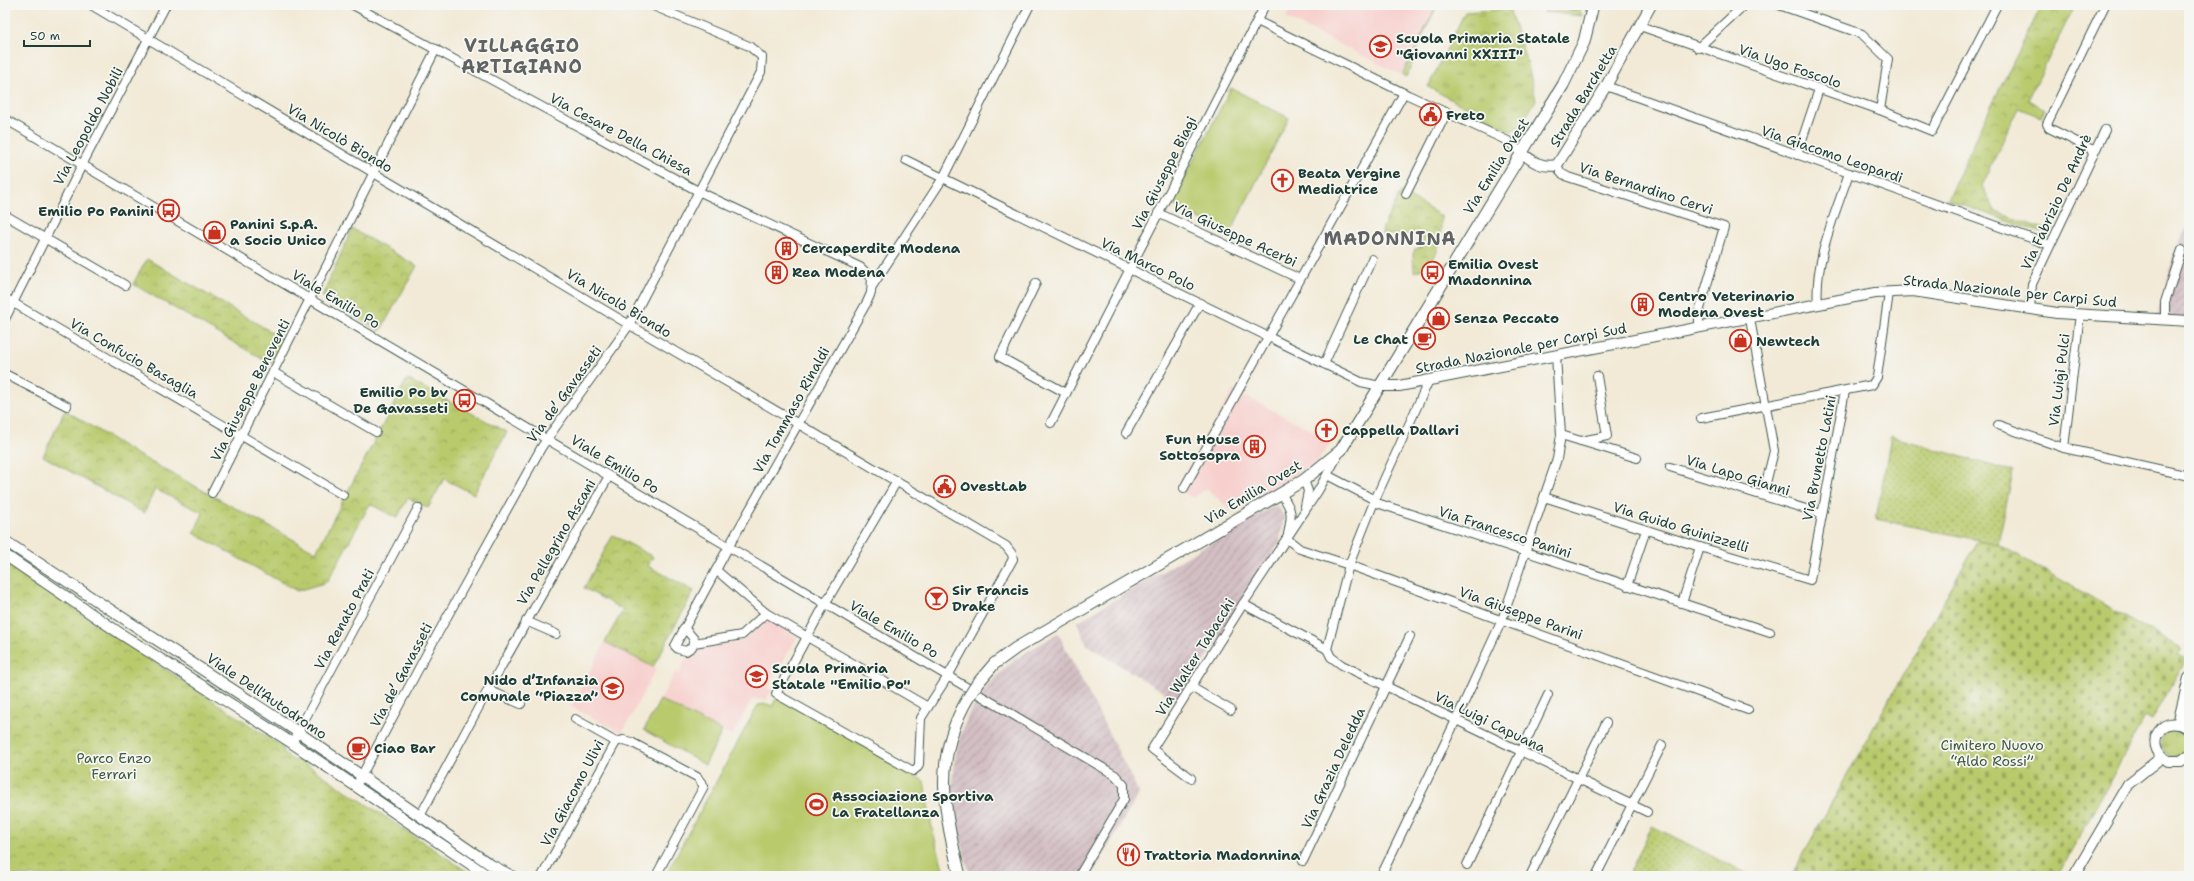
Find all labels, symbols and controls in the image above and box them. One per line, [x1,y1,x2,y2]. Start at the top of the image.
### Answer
scale bar [24,22,90,48]
text: 50 m [30,28,60,44]
place label: Scuola Primaria Statale "Giovanni XXIII" [1396,29,1570,63]
school or university icon: Scuola Primaria Statale "Giovanni XXIII" [1367,33,1393,59]
district label: VILLAGGIO ARTIGIANO [461,34,583,79]
street label: Via Ugo Foscolo [1736,40,1844,92]
street label: Strada Barchetta [1545,41,1621,150]
street label: Via Leopoldo Nobili [49,64,127,188]
street label: Via Cesare Della Chiesa [547,89,696,179]
street label: Via Nicolò Biondo [284,99,396,177]
public building icon: Freto [1418,102,1444,128]
place label: Freto [1446,106,1485,124]
street label: Via Giuseppe Biagi [1128,113,1200,233]
street label: Via Emilia Ovest [1459,114,1533,218]
street label: Via Giacomo Leopardi [1759,121,1905,187]
street label: Via Fabrizio De Andrè [2017,131,2096,273]
street label: Via Bernardino Cervi [1577,158,1715,218]
place label: Beata Vergine Mediatrice [1298,164,1401,198]
church icon: Beata Vergine Mediatrice [1269,168,1295,194]
street label: Via Giuseppe Acerbi [1170,197,1300,271]
bus stop icon: Emilio Po Panini [156,198,182,224]
place label: Emilio Po Panini [38,202,154,220]
place label: Panini S.p.A. a Socio Unico [230,215,326,249]
shop icon: Panini S.p.A. a Socio Unico [201,219,227,245]
district label: MADONNINA [1324,227,1456,251]
street label: Via Marco Polo [1098,233,1198,295]
building icon: Cercaperdite Modena [774,235,800,261]
place label: Cercaperdite Modena [802,239,961,257]
place label: Emilia Ovest Madonnina [1448,255,1539,289]
building icon: Rea Modena [763,259,789,285]
bus stop icon: Emilia Ovest Madonnina [1419,259,1445,285]
place label: Rea Modena [792,263,886,281]
street label: Via Nicolò Biondo [563,264,675,342]
street label: Viale Emilio Po [288,265,384,333]
street label: Strada Nazionale per Carpi Sud [1902,271,2118,311]
place label: Centro Veterinario Modena Ovest [1658,287,1795,321]
building icon: Centro Veterinario Modena Ovest [1629,291,1655,317]
shop icon: Senza Peccato [1425,305,1451,331]
place label: Senza Peccato [1454,309,1559,327]
street label: Via Confucio Basaglia [66,314,202,402]
street label: Via Giuseppe Beneventi [206,316,294,464]
street label: Strada Nazionale per Carpi Sud [1414,319,1628,377]
cafe icon: Le Chat [1411,326,1437,352]
shop icon: Newtech [1727,328,1753,354]
place label: Le Chat [1353,330,1408,348]
place label: Newtech [1756,332,1820,350]
street label: Via Luigi Pulci [2044,332,2074,428]
street label: Via de’ Gavasseti [523,342,605,446]
street label: Via Tommaso Rinaldi [749,343,833,477]
place label: Emilio Po bv De Gavasseti [353,383,448,417]
bus stop icon: Emilio Po bv De Gavasseti [451,387,477,413]
street label: Via Brunetto Latini [1798,393,1840,523]
church icon: Cappella Dallari [1313,417,1339,443]
place label: Cappella Dallari [1342,421,1459,439]
street label: Viale Emilio Po [567,430,663,498]
place label: Fun House Sottosopra [1159,430,1240,464]
building icon: Fun House Sottosopra [1242,434,1268,460]
street label: Via Lapo Gianni [1684,451,1792,499]
street label: Via Emilia Ovest [1201,456,1305,528]
public building icon: OvestLab [932,473,958,499]
street label: Via Pellegrino Ascani [513,476,599,608]
place label: OvestLab [960,477,1027,495]
street label: Via Guido Guinizzelli [1611,498,1751,556]
street label: Via Francesco Panini [1436,502,1574,562]
street label: Via Renato Prati [310,565,378,673]
place label: Sir Francis Drake [952,581,1029,615]
street label: Via Giuseppe Parini [1457,582,1585,644]
bar icon: Sir Francis Drake [924,585,950,611]
street label: Via Walter Tabacchi [1151,595,1239,719]
street label: Viale Emilio Po [846,596,942,662]
street label: Via de’ Gavasseti [366,620,436,730]
street label: Viale Dell'Autodromo [203,649,331,743]
place label: Scuola Primaria Statale "Emilio Po" [772,659,911,693]
school or university icon: Scuola Primaria Statale "Emilio Po" [744,663,770,689]
place label: Nido d’Infanzia Comunale “Piazza” [460,671,598,705]
school or university icon: Nido d’Infanzia Comunale “Piazza” [600,675,626,701]
street label: Via Luigi Capuana [1431,687,1549,757]
street label: Via Grazia Deledda [1297,704,1369,832]
cafe icon: Ciao Bar [346,735,372,761]
street label: Via Giacomo Ulivi [536,736,608,850]
park label: Cimitero Nuovo “Aldo Rossi” [1940,736,2044,770]
place label: Ciao Bar [374,739,436,757]
park label: Parco Enzo Ferrari [77,749,151,783]
place label: Associazione Sportiva La Fratellanza [832,787,994,821]
sports icon: Associazione Sportiva La Fratellanza [803,791,829,817]
restaurant icon: Trattoria Madonnina [1115,842,1141,868]
place label: Trattoria Madonnina [1144,846,1301,864]

